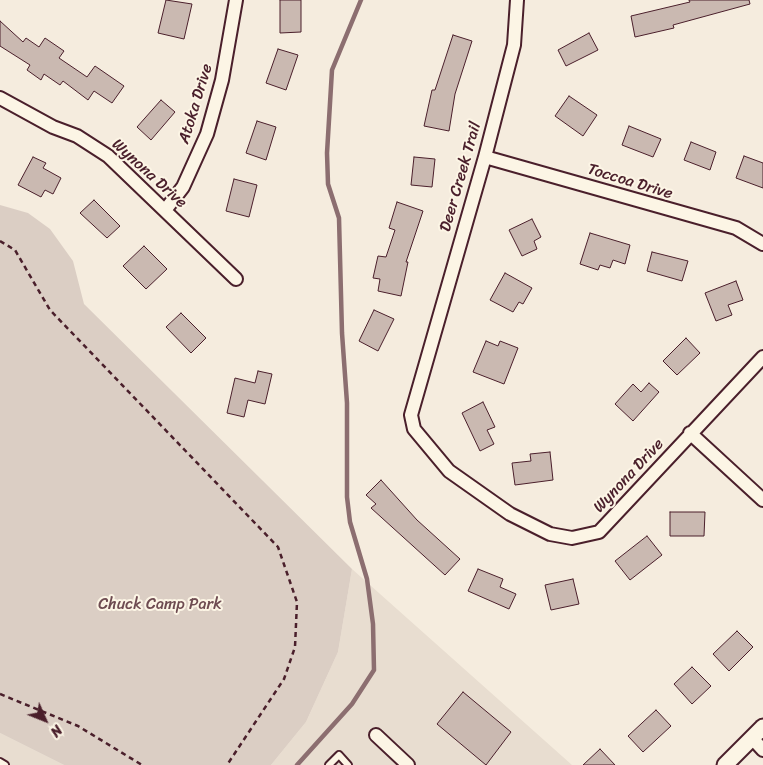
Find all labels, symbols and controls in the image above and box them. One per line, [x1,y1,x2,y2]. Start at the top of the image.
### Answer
street label: Atoka Drive [175,62,217,146]
street label: Deer Creek Trail [436,120,486,234]
street label: Wynona Drive [107,135,191,213]
street label: Toccoa Drive [585,160,675,204]
street label: Wynona Drive [590,435,668,517]
park label: Chuck Camp Park [98,595,222,615]
north arrow [20,695,70,745]
text: N [44,719,69,743]

